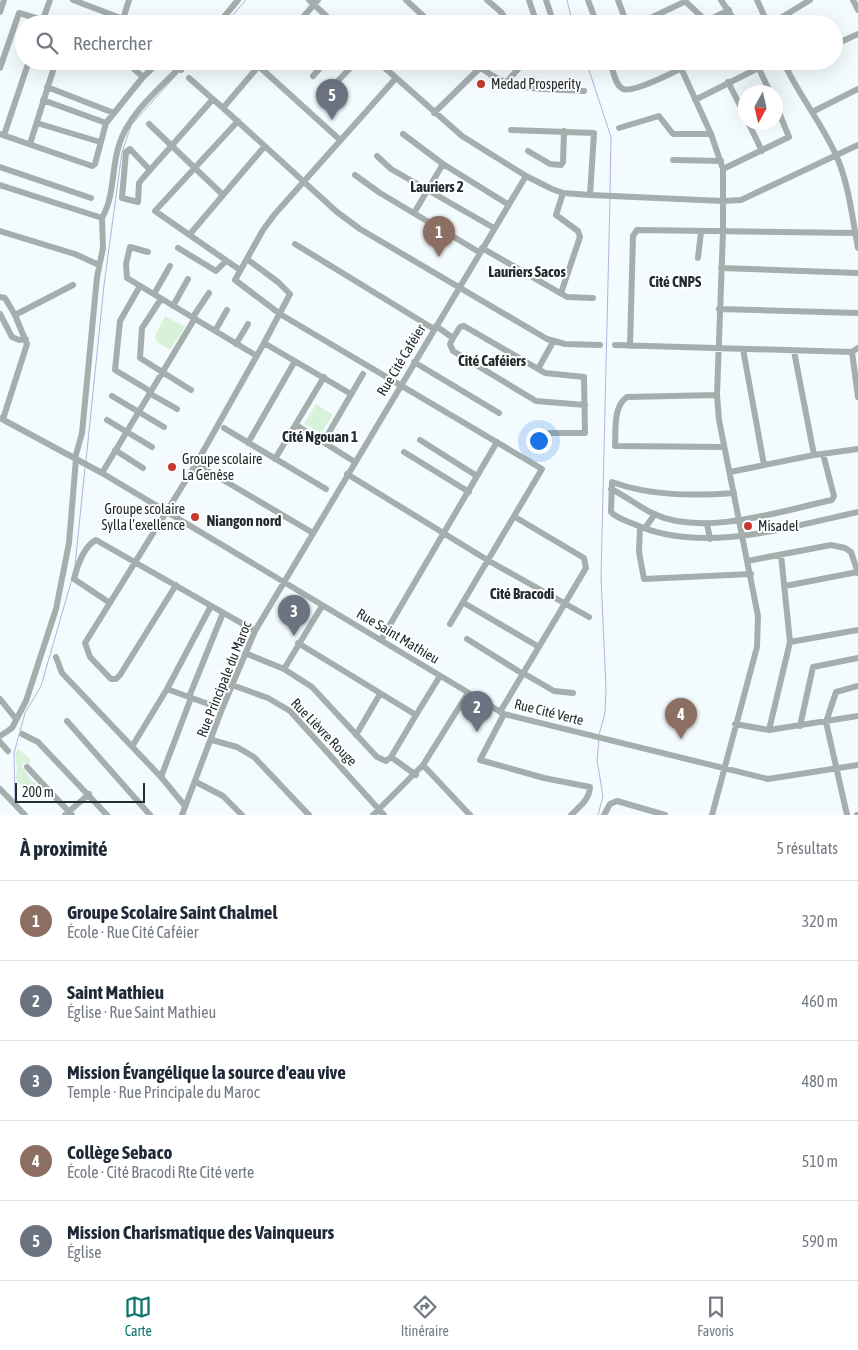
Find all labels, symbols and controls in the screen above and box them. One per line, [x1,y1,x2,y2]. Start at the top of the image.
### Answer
search box [15,15,843,70]
icon: search [33,29,61,57]
text: Rechercher [73,32,152,54]
place label: Medad Prosperity [491,76,581,92]
marker: Medad Prosperity [475,78,487,90]
pin: 5 [316,79,348,120]
north arrow [738,85,783,130]
district label: Lauriers 2 [410,178,464,195]
pin: 1 [423,216,455,257]
district label: Lauriers Sacos [488,263,567,280]
district label: Cité CNPS [649,273,702,290]
street label: Rue Cité Caféier [373,321,429,399]
district label: Cité Caféiers [458,352,527,369]
district label: Cité Ngouan 1 [282,428,358,445]
your location [526,428,552,454]
place label: Groupe scolaire La Genèse [182,451,262,483]
marker: Groupe scolaire La Genèse [166,461,178,473]
place label: Groupe scolaire Sylla l’exellence [102,501,185,533]
marker: Groupe scolaire Sylla l’exellence [189,511,201,523]
district label: Niangon nord [207,512,281,529]
place label: Misadel [758,518,799,534]
marker: Misadel [742,520,754,532]
district label: Cité Bracodi [490,585,554,602]
pin: 3 [278,595,310,636]
street label: Rue Saint Mathieu [354,605,442,667]
street label: Rue Principale du Maroc [193,618,255,739]
pin: 2 [461,691,493,732]
street label: Rue Lièvre Rouge [288,695,360,769]
street label: Rue Cité Verte [513,696,585,728]
pin: 4 [665,698,697,739]
scale bar [15,780,145,803]
text: 200 m [22,784,54,800]
text: À proximité [20,836,108,860]
text: 5 résultats [776,839,838,857]
text: Groupe Scolaire Saint Chalmel [67,901,277,923]
text: 1 [32,912,40,930]
text: 320 m [802,912,838,930]
text: École · Rue Cité Caféier [67,923,198,941]
text: Saint Mathieu [67,981,164,1003]
text: 2 [32,992,40,1010]
text: 460 m [802,992,838,1010]
text: Église · Rue Saint Mathieu [67,1003,216,1021]
text: Mission Évangélique la source d'eau vive [67,1061,346,1083]
text: 3 [32,1072,40,1090]
text: 480 m [802,1072,838,1090]
text: Temple · Rue Principale du Maroc [67,1083,260,1101]
text: Collège Sebaco [67,1141,172,1163]
text: 4 [32,1152,40,1170]
text: 510 m [802,1152,838,1170]
text: École · Cité Bracodi Rte Cité verte [67,1163,254,1181]
text: Mission Charismatique des Vainqueurs [67,1221,334,1243]
text: 5 [32,1232,40,1250]
text: 590 m [802,1232,838,1250]
text: Église [67,1243,102,1261]
tab: Carte [124,1293,152,1339]
tab: Itinéraire [401,1293,449,1339]
tab: Favoris [697,1293,734,1339]

